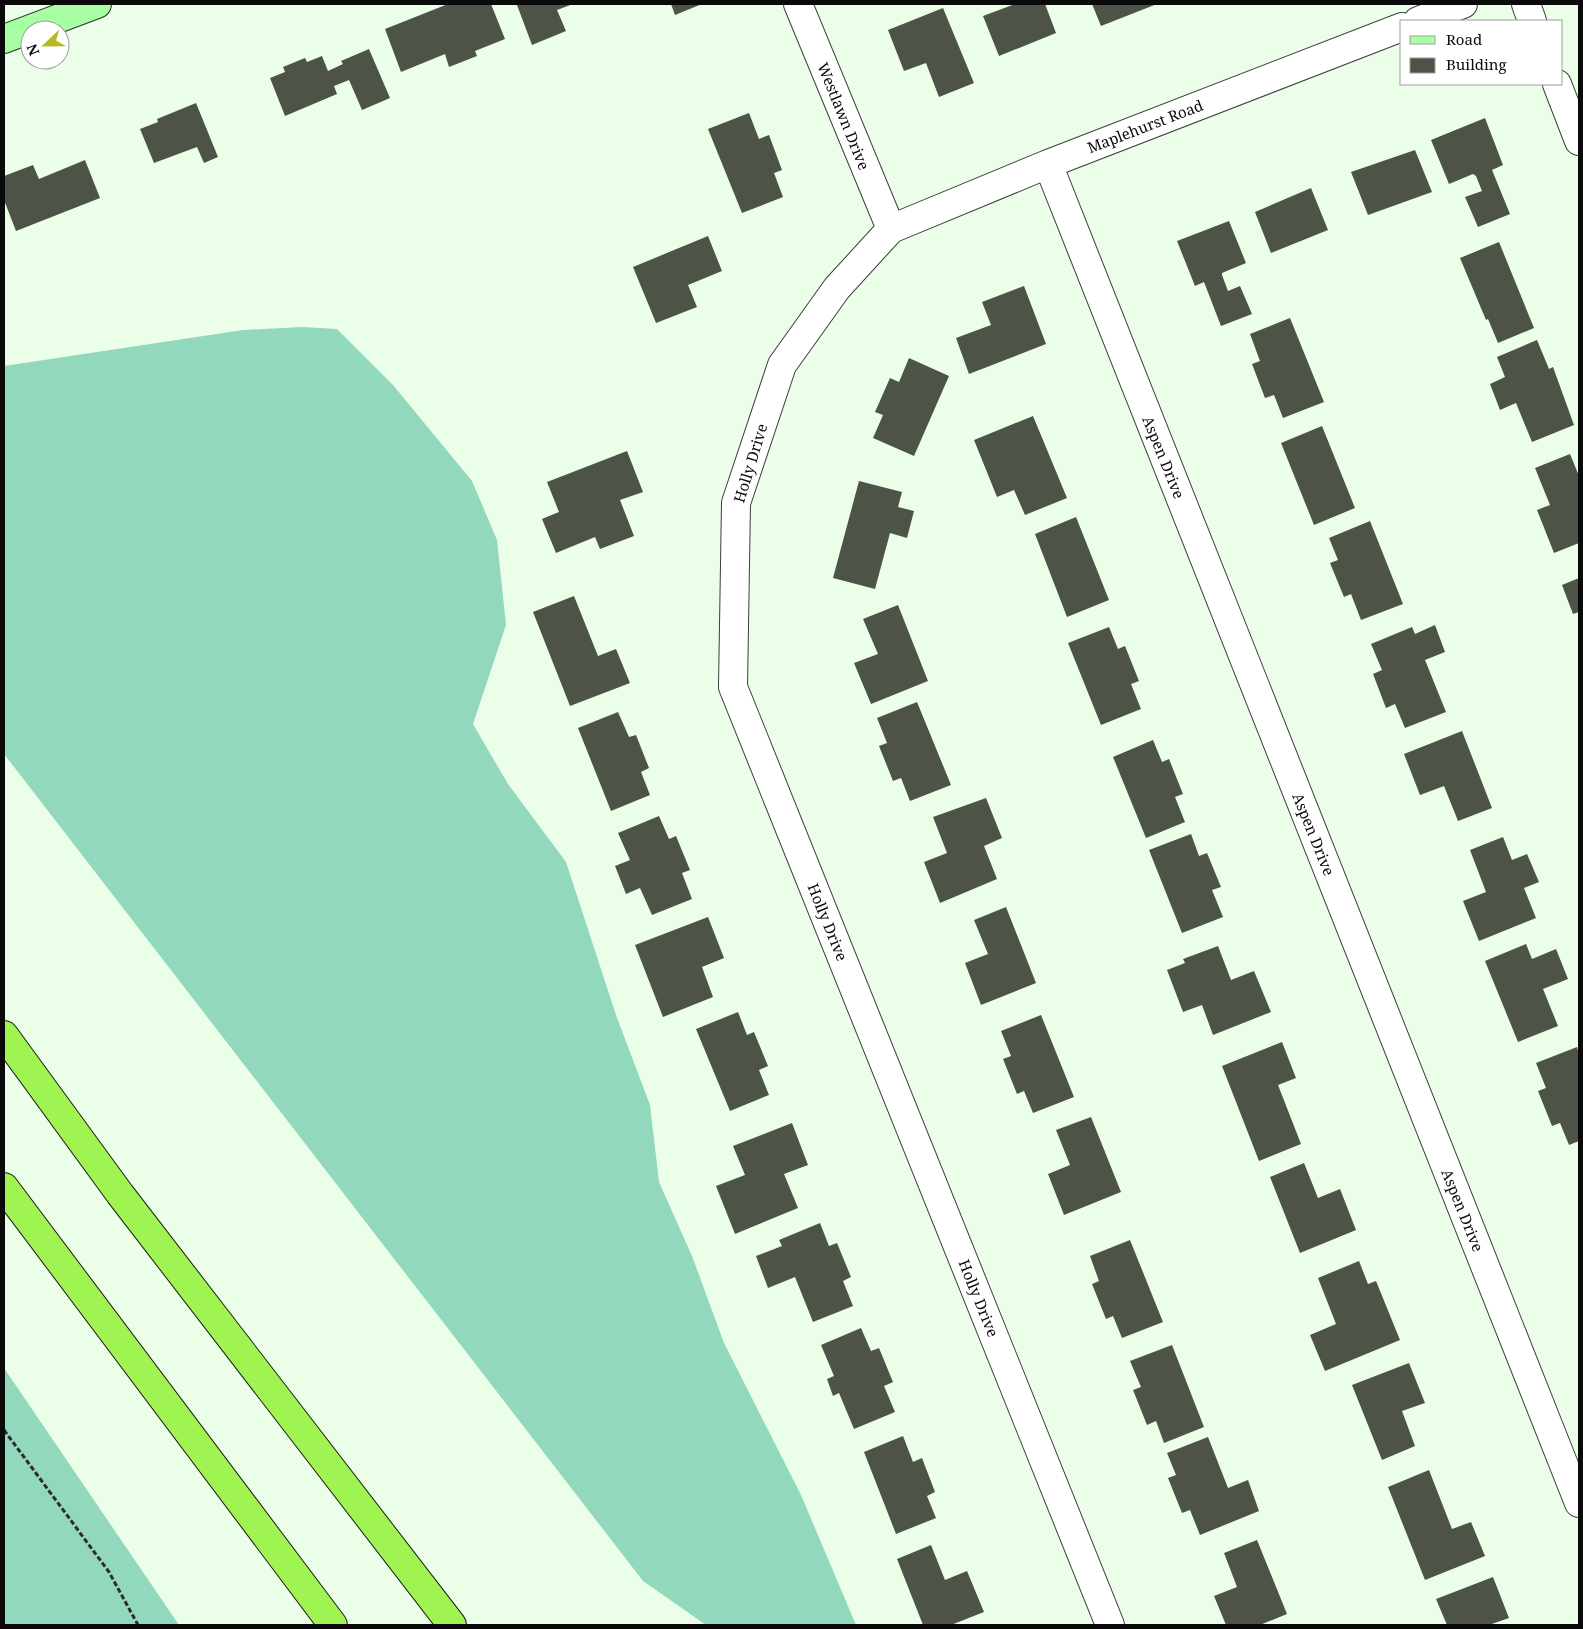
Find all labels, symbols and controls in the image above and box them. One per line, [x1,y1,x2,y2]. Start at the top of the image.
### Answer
north arrow [20,20,70,70]
legend [1400,20,1563,85]
text: Road [1446,29,1482,49]
text: N [22,41,43,59]
text: Building [1446,54,1507,74]
street label: Westlawn Drive [813,59,875,173]
street label: Maplehurst Road [1084,95,1206,157]
street label: Aspen Drive [1138,413,1190,501]
street label: Holly Drive [728,421,772,505]
street label: Aspen Drive [1288,790,1340,878]
street label: Holly Drive [803,880,853,964]
street label: Aspen Drive [1437,1166,1489,1254]
street label: Holly Drive [954,1256,1004,1340]

